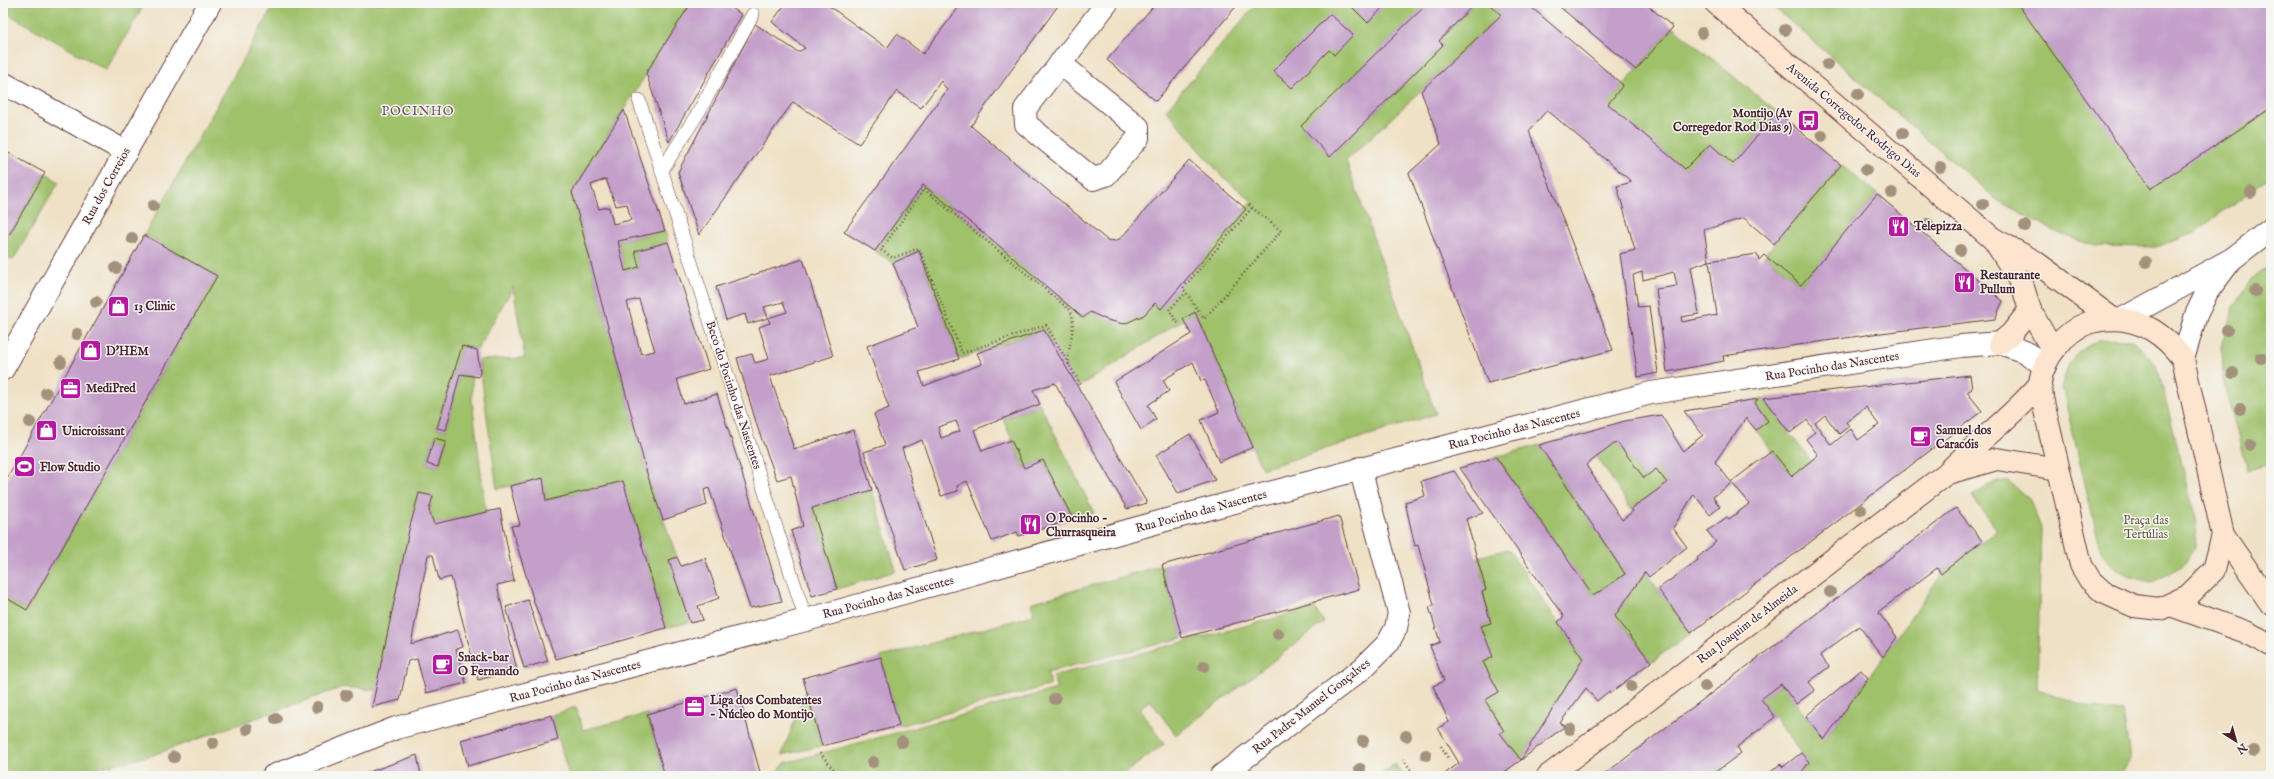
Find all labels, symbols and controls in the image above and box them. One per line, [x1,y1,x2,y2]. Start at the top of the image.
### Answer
street label: Avenida Corregedor Rodrigo Dias [1783,59,1924,181]
district label: POCINHO [381,103,455,120]
place label: Montijo (Av Corregedor Rod Dias 9) [1673,106,1793,136]
bus stop icon: Montijo (Av Corregedor Rod Dias 9) [1795,107,1821,133]
street label: Rua dos Correios [79,145,134,227]
restaurant icon: Telepizza [1885,213,1911,239]
place label: Telepizza [1913,219,1963,235]
place label: Restaurante Pullum [1980,268,2040,297]
restaurant icon: Restaurante Pullum [1952,269,1978,295]
shop icon: 13 Clinic [105,293,131,319]
place label: 13 Clinic [134,299,176,314]
street label: Beco do Pocinho das Nascentes [702,319,765,471]
shop icon: D'HEM [77,338,103,364]
place label: D'HEM [106,344,150,359]
street label: Rua Pocinho das Nascentes [1764,349,1900,384]
office icon: MediPred [57,375,83,401]
place label: MediPred [86,381,136,396]
street label: Rua Pocinho das Nascentes [1447,406,1582,453]
shop icon: Unicroissant [34,418,60,444]
place label: Samuel dos Caracóis [1936,423,1992,452]
place label: Unicroissant [61,424,126,439]
cafe icon: Samuel dos Caracóis [1907,424,1933,450]
sports icon: Flow Studio [12,454,38,480]
place label: Flow Studio [40,460,101,475]
street label: Rua Pocinho das Nascentes [1134,487,1268,536]
place label: O Pocinho - Churrasqueira [1046,511,1117,541]
restaurant icon: O Pocinho - Churrasqueira [1018,512,1044,538]
park label: Praça das Tertúlias [2123,513,2169,542]
street label: Rua Pocinho das Nascentes [821,573,955,622]
street label: Rua Joaquim de Almeida [1694,581,1802,668]
place label: Snack-bar O Fernando [458,650,519,679]
cafe icon: Snack-bar O Fernando [430,651,456,677]
street label: Rua Padre Manuel Gonçalves [1249,656,1373,757]
street label: Rua Pocinho das Nascentes [508,657,642,706]
place label: Liga dos Combatentes - Núcleo do Montijo [709,693,822,723]
office icon: Liga dos Combatentes - Núcleo do Montijo [682,694,708,720]
north arrow [2216,721,2256,761]
text: N [2233,739,2250,757]

